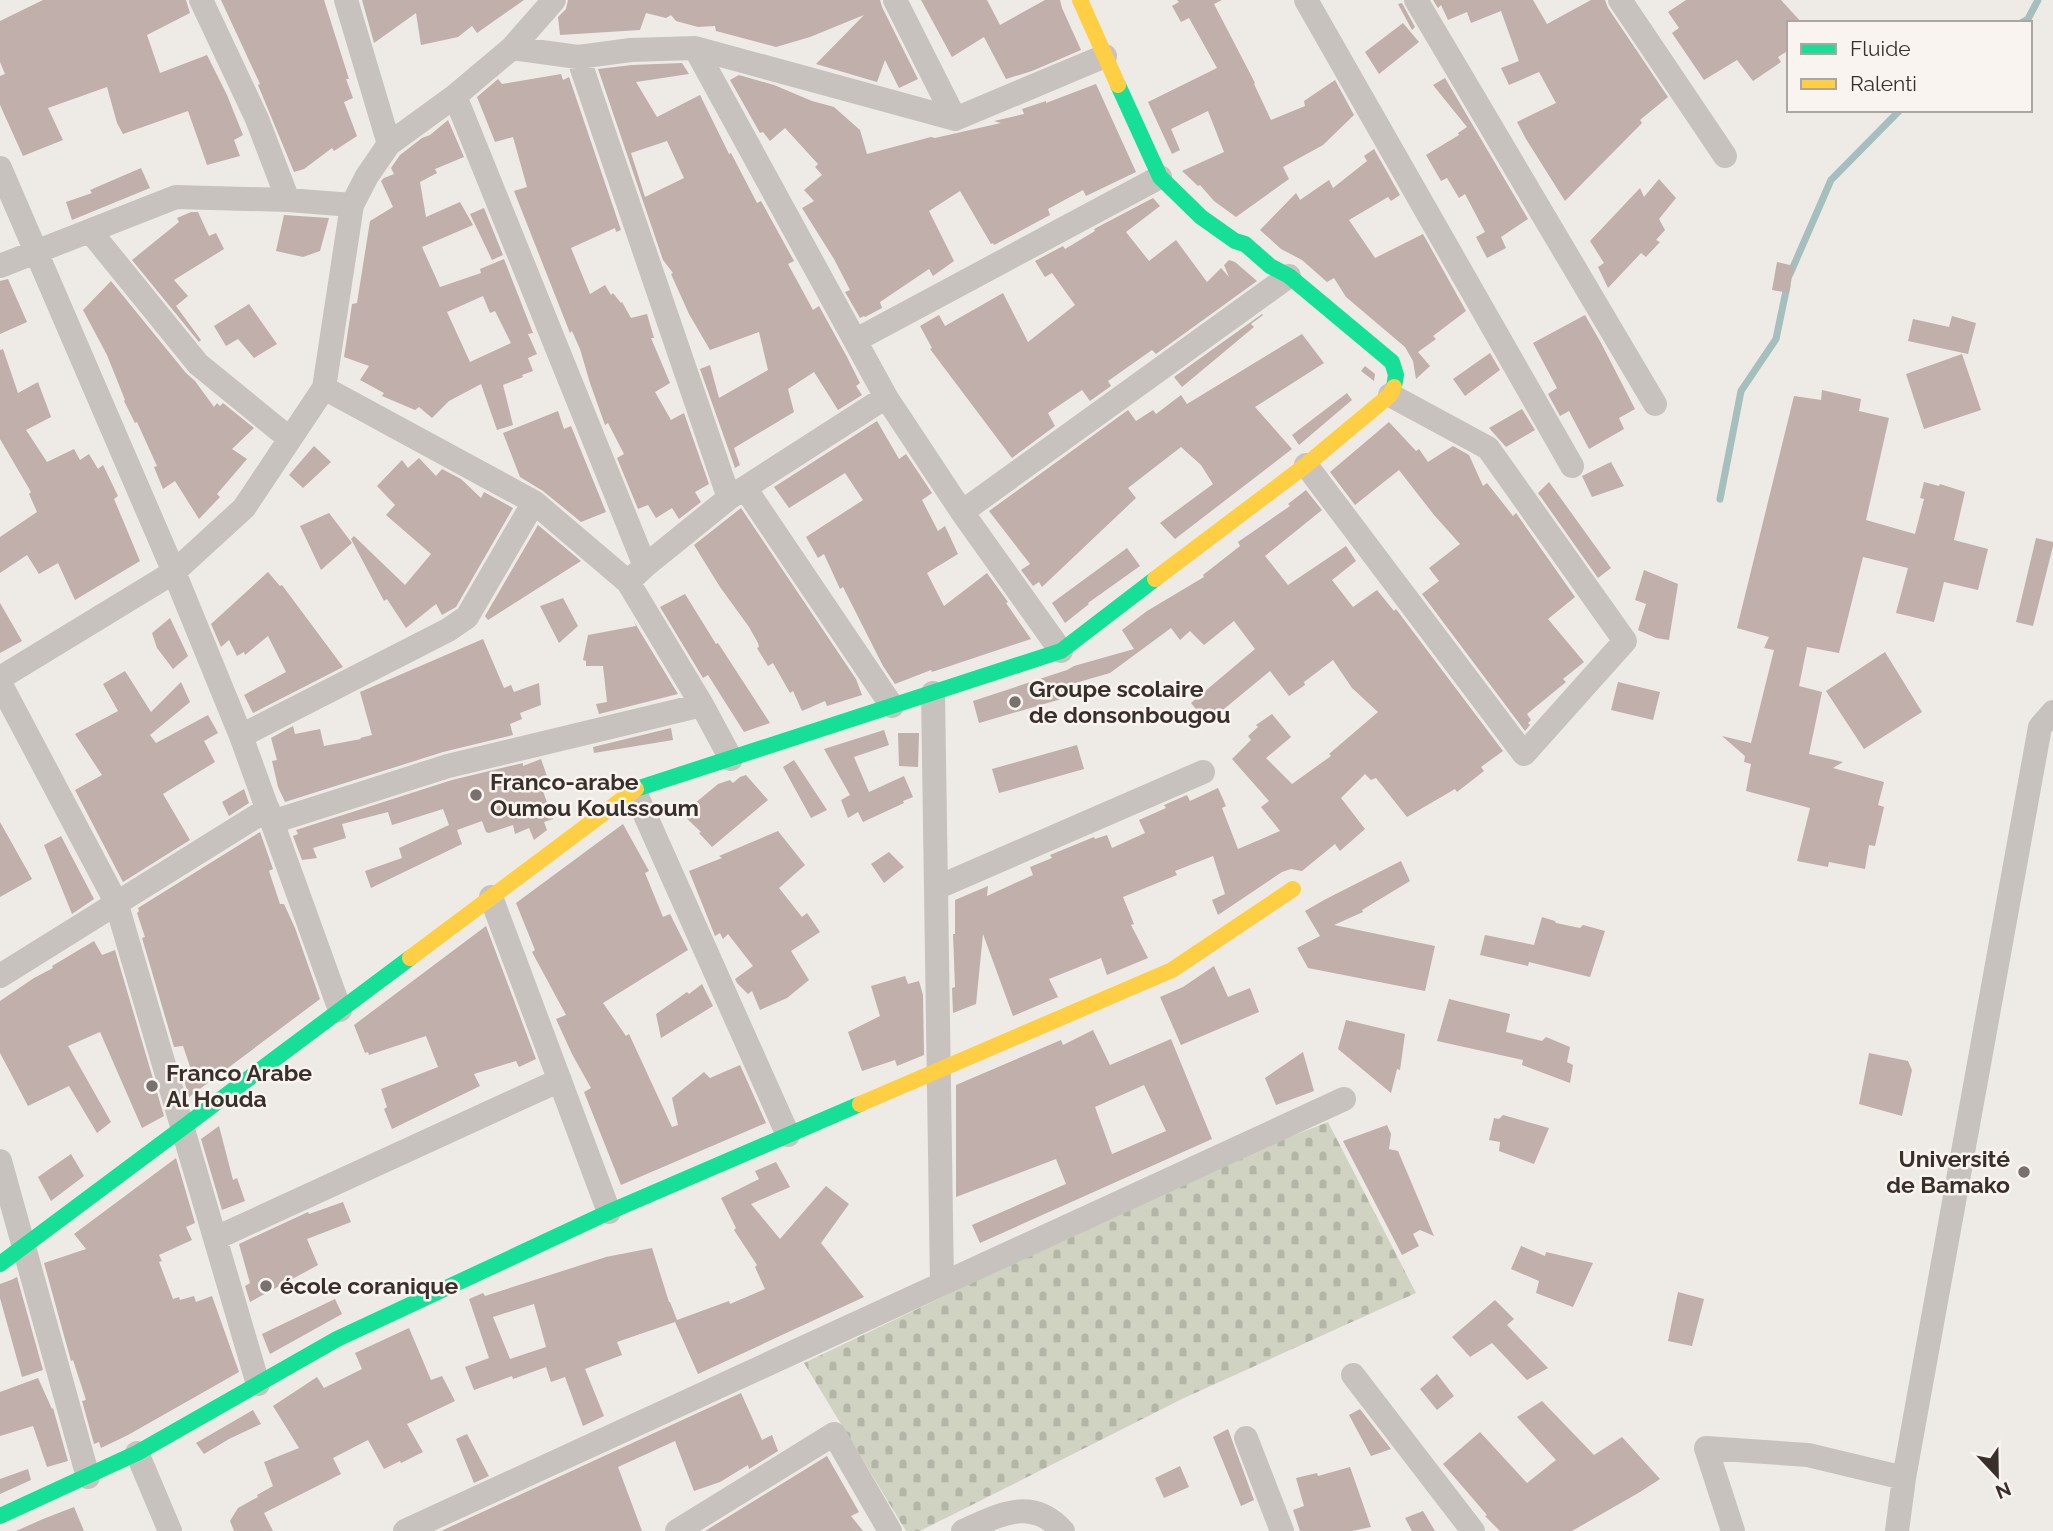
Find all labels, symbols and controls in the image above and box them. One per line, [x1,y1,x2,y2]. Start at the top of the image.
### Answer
legend [1787,21,2032,112]
text: Fluide [1850,36,1911,61]
text: Ralenti [1850,71,1917,96]
place label: Groupe scolaire de donsonbougou [1029,675,1230,728]
marker: Groupe scolaire de donsonbougou [1007,694,1023,710]
place label: Franco-arabe Oumou Koulssoum [490,768,699,821]
marker: Franco-arabe Oumou Koulssoum [468,787,484,803]
place label: Franco Arabe Al Houda [166,1059,312,1112]
marker: Franco Arabe Al Houda [144,1078,160,1094]
place label: Université de Bamako [1886,1145,2010,1198]
marker: Université de Bamako [2016,1164,2032,1180]
place label: école coranique [280,1272,459,1299]
marker: école coranique [258,1278,274,1294]
north arrow [1962,1440,2032,1510]
text: N [1993,1478,2014,1504]

